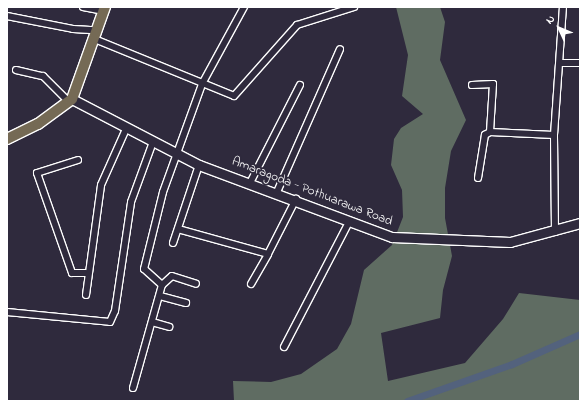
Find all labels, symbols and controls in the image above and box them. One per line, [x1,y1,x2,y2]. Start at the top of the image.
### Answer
north arrow [539,8,579,48]
text: N [542,11,559,28]
street label: Amaragoda - Pothuarawa Road [229,154,395,230]

